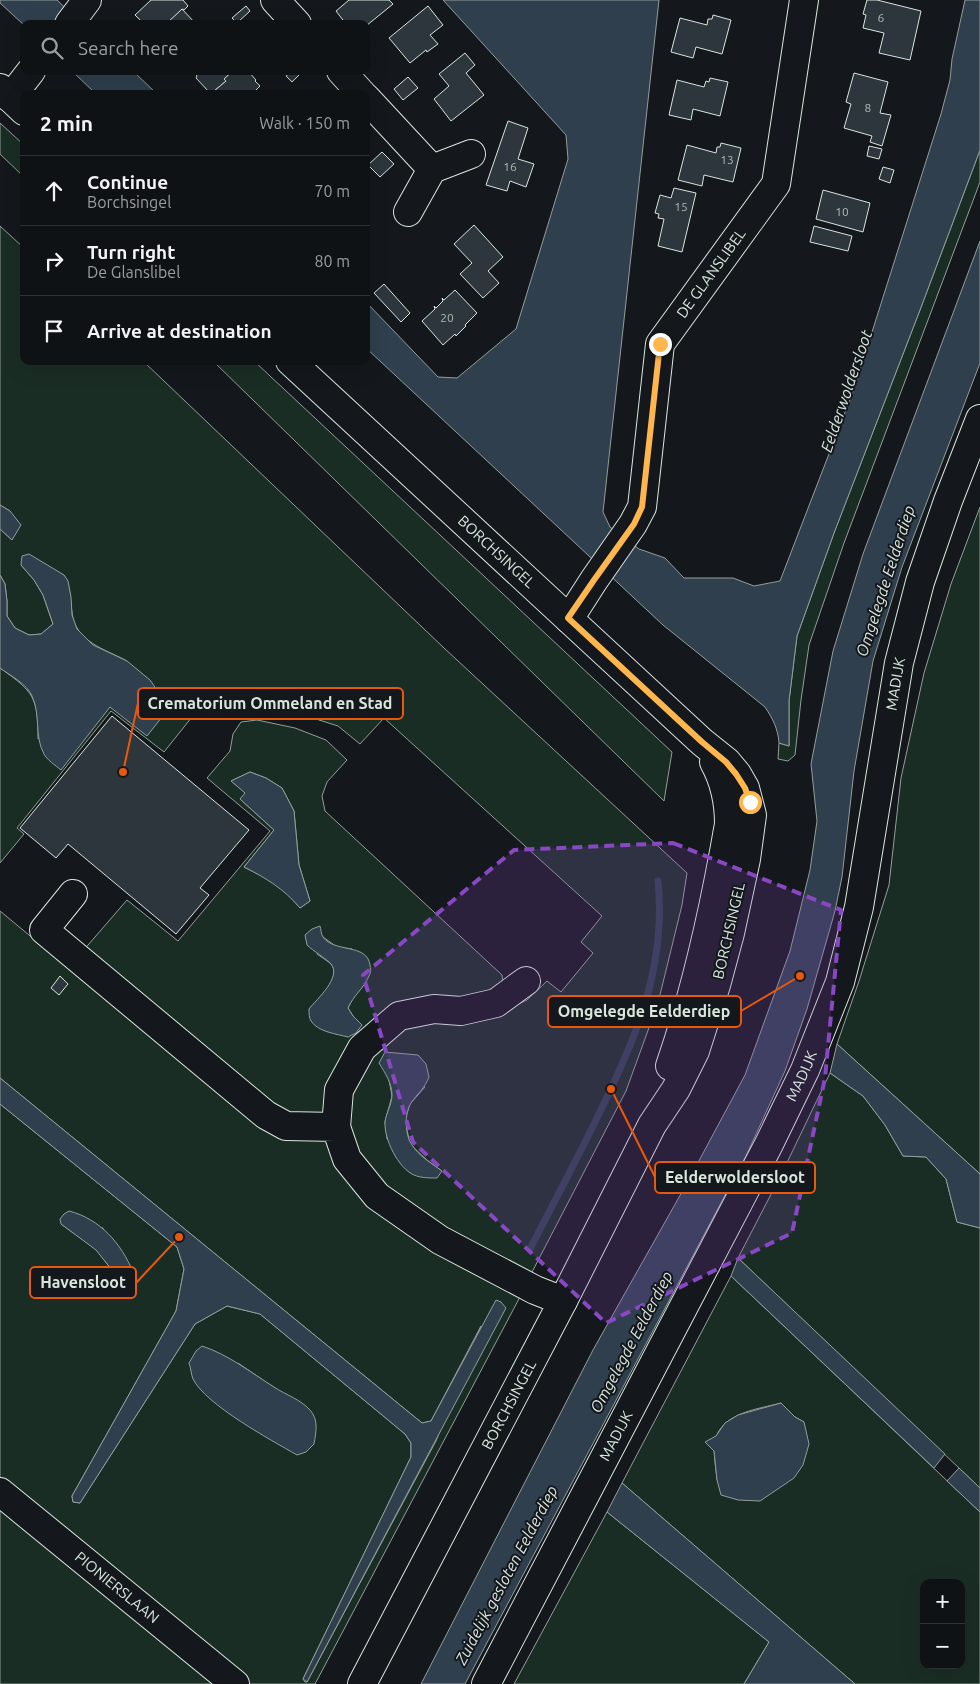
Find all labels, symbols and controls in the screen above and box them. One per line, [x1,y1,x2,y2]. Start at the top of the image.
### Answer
house number: 6 [878,11,885,24]
search box [20,20,370,75]
icon: search [38,34,66,62]
text: Search here [78,37,178,59]
house number: 8 [865,101,872,114]
text: 2 min [40,111,93,135]
text: Walk · 150 m [259,114,350,132]
house number: 13 [720,153,734,166]
house number: 16 [503,160,517,173]
text: Continue [87,171,168,193]
icon: ahead [40,177,68,205]
text: 70 m [314,182,350,200]
text: Borchsingel [87,193,171,211]
house number: 15 [674,200,688,213]
house number: 10 [835,205,849,218]
street label: DE GLANSLIBEL [673,225,749,321]
text: Turn right [87,241,175,263]
icon: right [40,247,68,275]
text: 80 m [314,252,350,270]
text: De Glanslibel [87,263,180,281]
house number: 20 [440,311,454,324]
icon: arrive [40,317,68,345]
text: Arrive at destination [87,320,272,342]
water label: Eelderwoldersloot [817,327,875,454]
route end [649,333,672,356]
water label: Omgelegde Eelderdiep [852,503,918,659]
street label: BORCHSINGEL [455,512,539,591]
street label: MADIJK [882,655,908,712]
callout: Crematorium Ommeland en Stad [138,688,403,719]
text: Crematorium Ommeland en Stad [148,694,392,712]
route start [739,791,762,814]
street label: BORCHSINGEL [709,881,748,981]
callout: Omgelegde Eelderdiep [548,996,741,1027]
text: Omgelegde Eelderdiep [558,1002,730,1020]
street label: MADIJK [782,1048,820,1104]
callout: Eelderwoldersloot [655,1162,815,1193]
text: Eelderwoldersloot [665,1168,805,1186]
callout: Havensloot [30,1267,136,1298]
water label: Omgelegde Eelderdiep [586,1268,676,1416]
text: Havensloot [40,1273,126,1291]
street label: BORCHSINGEL [478,1357,539,1452]
street label: MADIJK [596,1408,636,1464]
water label: Zuidelijk gesloten Eelderdiep [451,1483,561,1668]
street label: PIONIERSLAAN [72,1548,163,1626]
map controls [920,1579,965,1669]
button: + [920,1579,965,1624]
button: − [920,1624,965,1669]

